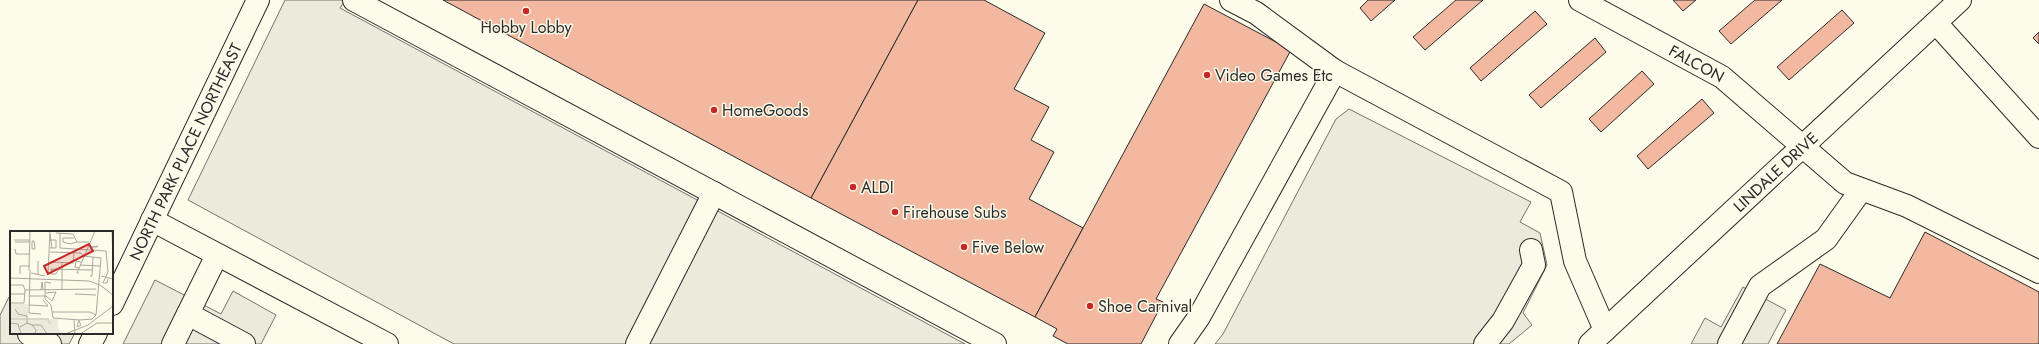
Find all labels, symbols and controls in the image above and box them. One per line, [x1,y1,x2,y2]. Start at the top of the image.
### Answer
marker: Hobby Lobby [521,6,531,16]
place label: Hobby Lobby [481,16,572,39]
street label: NORTH PARK PLACE NORTHEAST [124,39,248,264]
street label: FALCON [1665,39,1729,88]
place label: Video Games Etc [1215,64,1333,87]
marker: Video Games Etc [1202,70,1212,80]
place label: HomeGoods [722,99,808,122]
marker: HomeGoods [709,105,719,115]
street label: LINDALE DRIVE [1728,127,1823,217]
place label: ALDI [861,176,894,199]
marker: ALDI [848,182,858,192]
place label: Firehouse Subs [903,201,1006,224]
marker: Firehouse Subs [890,207,900,217]
inset map [10,231,113,334]
place label: Five Below [972,236,1044,259]
marker: Five Below [959,242,969,252]
place label: Shoe Carnival [1098,295,1192,318]
marker: Shoe Carnival [1085,301,1095,311]

